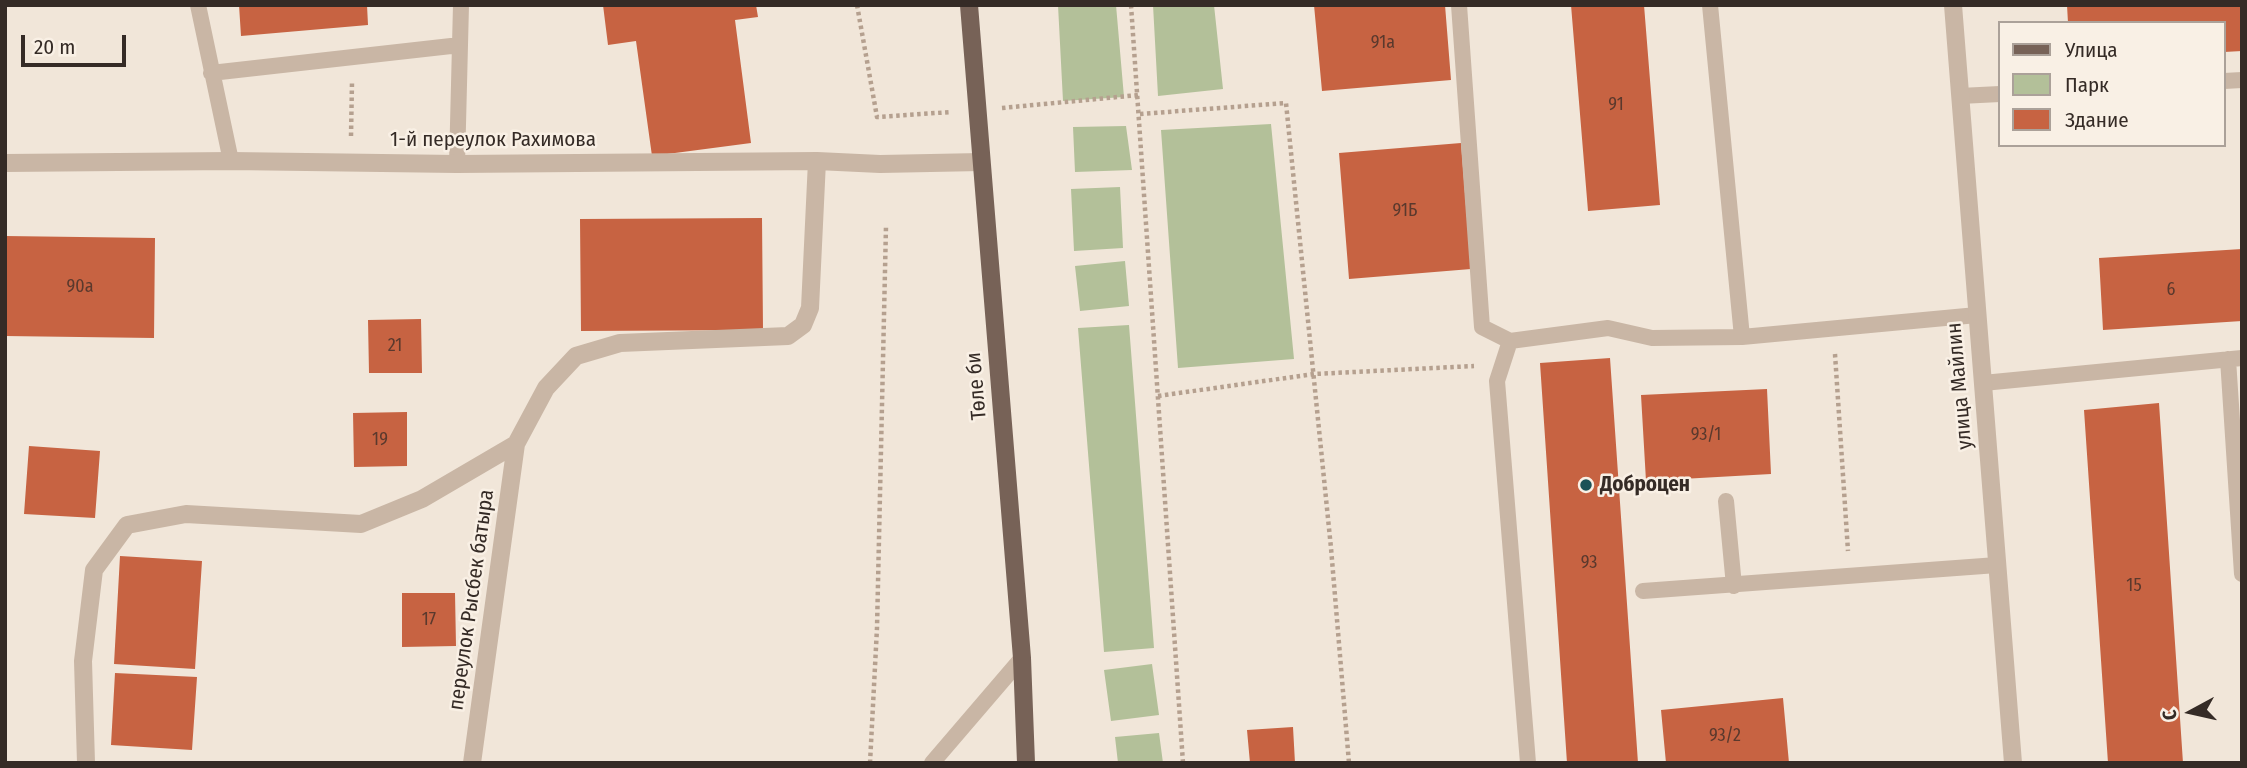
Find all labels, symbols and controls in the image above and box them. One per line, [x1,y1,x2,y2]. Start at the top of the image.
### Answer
scale bar [24,21,130,65]
legend [1998,21,2226,147]
house number: 91а [1371,32,1395,54]
text: 20 m [34,34,75,60]
text: Улица [2065,37,2118,63]
text: Парк [2065,72,2109,98]
house number: 91 [1608,94,1624,116]
text: Здание [2065,107,2129,133]
street label: 1-й переулок Рахимова [390,127,596,153]
house number: 91Б [1393,200,1417,222]
house number: 90а [67,276,93,298]
house number: 6 [2167,279,2175,301]
street label: улица Майлин [1942,321,1978,451]
house number: 21 [388,335,402,357]
street label: Төле би [961,351,993,421]
house number: 93/1 [1691,424,1721,446]
house number: 19 [372,429,388,451]
place label: Доброцен [1600,472,1690,498]
marker: Доброцен [1578,477,1594,493]
street label: переулок Рысбек батыра [444,488,500,712]
house number: 93 [1581,552,1597,574]
house number: 15 [2126,575,2142,597]
house number: 17 [422,609,436,631]
north arrow [2156,677,2226,747]
text: С [2158,708,2182,722]
house number: 93/2 [1709,725,1741,747]

